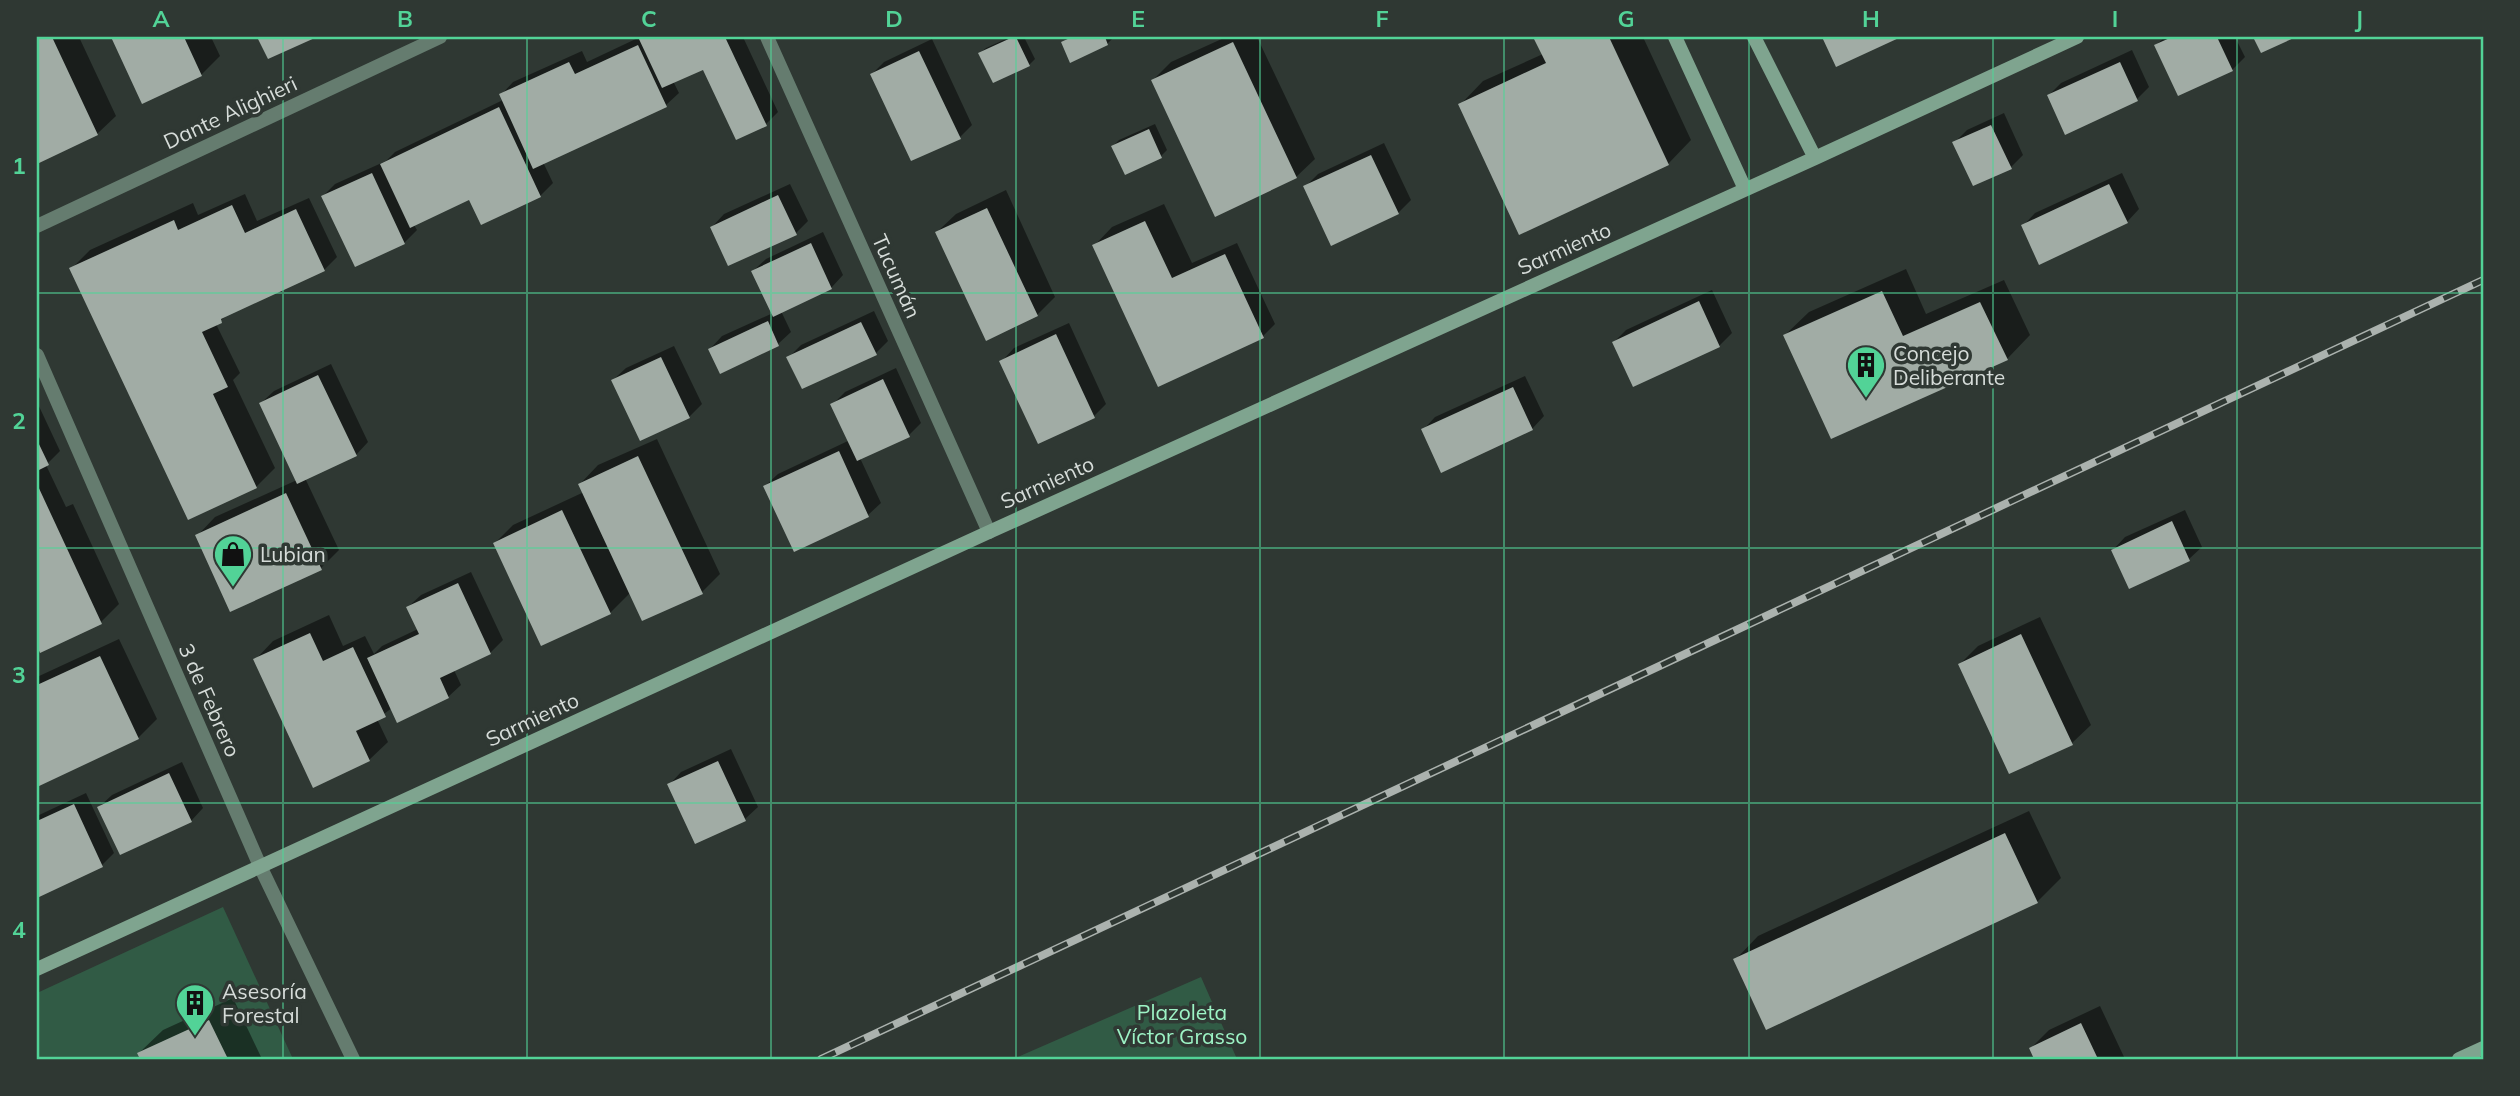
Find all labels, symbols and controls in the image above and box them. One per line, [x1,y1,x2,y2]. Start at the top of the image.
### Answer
text: A [152,4,170,33]
text: B [397,4,413,33]
text: C [641,4,657,33]
text: D [885,4,903,33]
text: E [1131,4,1145,33]
text: F [1375,4,1389,33]
text: G [1617,4,1635,33]
text: H [1862,4,1880,33]
text: I [2112,4,2118,33]
text: J [2355,4,2363,33]
street label: Dante Alighieri [159,70,301,154]
text: 1 [12,151,26,180]
street label: Sarmiento [1513,216,1615,280]
street label: Tucumán [867,230,927,322]
place label: Concejo Deliberante [1893,340,2005,390]
building icon: Concejo Deliberante [1845,344,1887,399]
text: 2 [12,406,26,435]
street label: Sarmiento [996,450,1098,514]
shop icon: Lubian [212,533,254,588]
place label: Lubian [260,541,326,567]
street label: 3 de Febrero [173,639,247,761]
text: 3 [12,660,26,689]
street label: Sarmiento [481,686,583,752]
text: 4 [12,915,26,944]
place label: Asesoría Forestal [222,978,307,1028]
building icon: Asesoría Forestal [174,982,216,1037]
park label: Plazoleta Víctor Grasso [1117,999,1247,1049]

